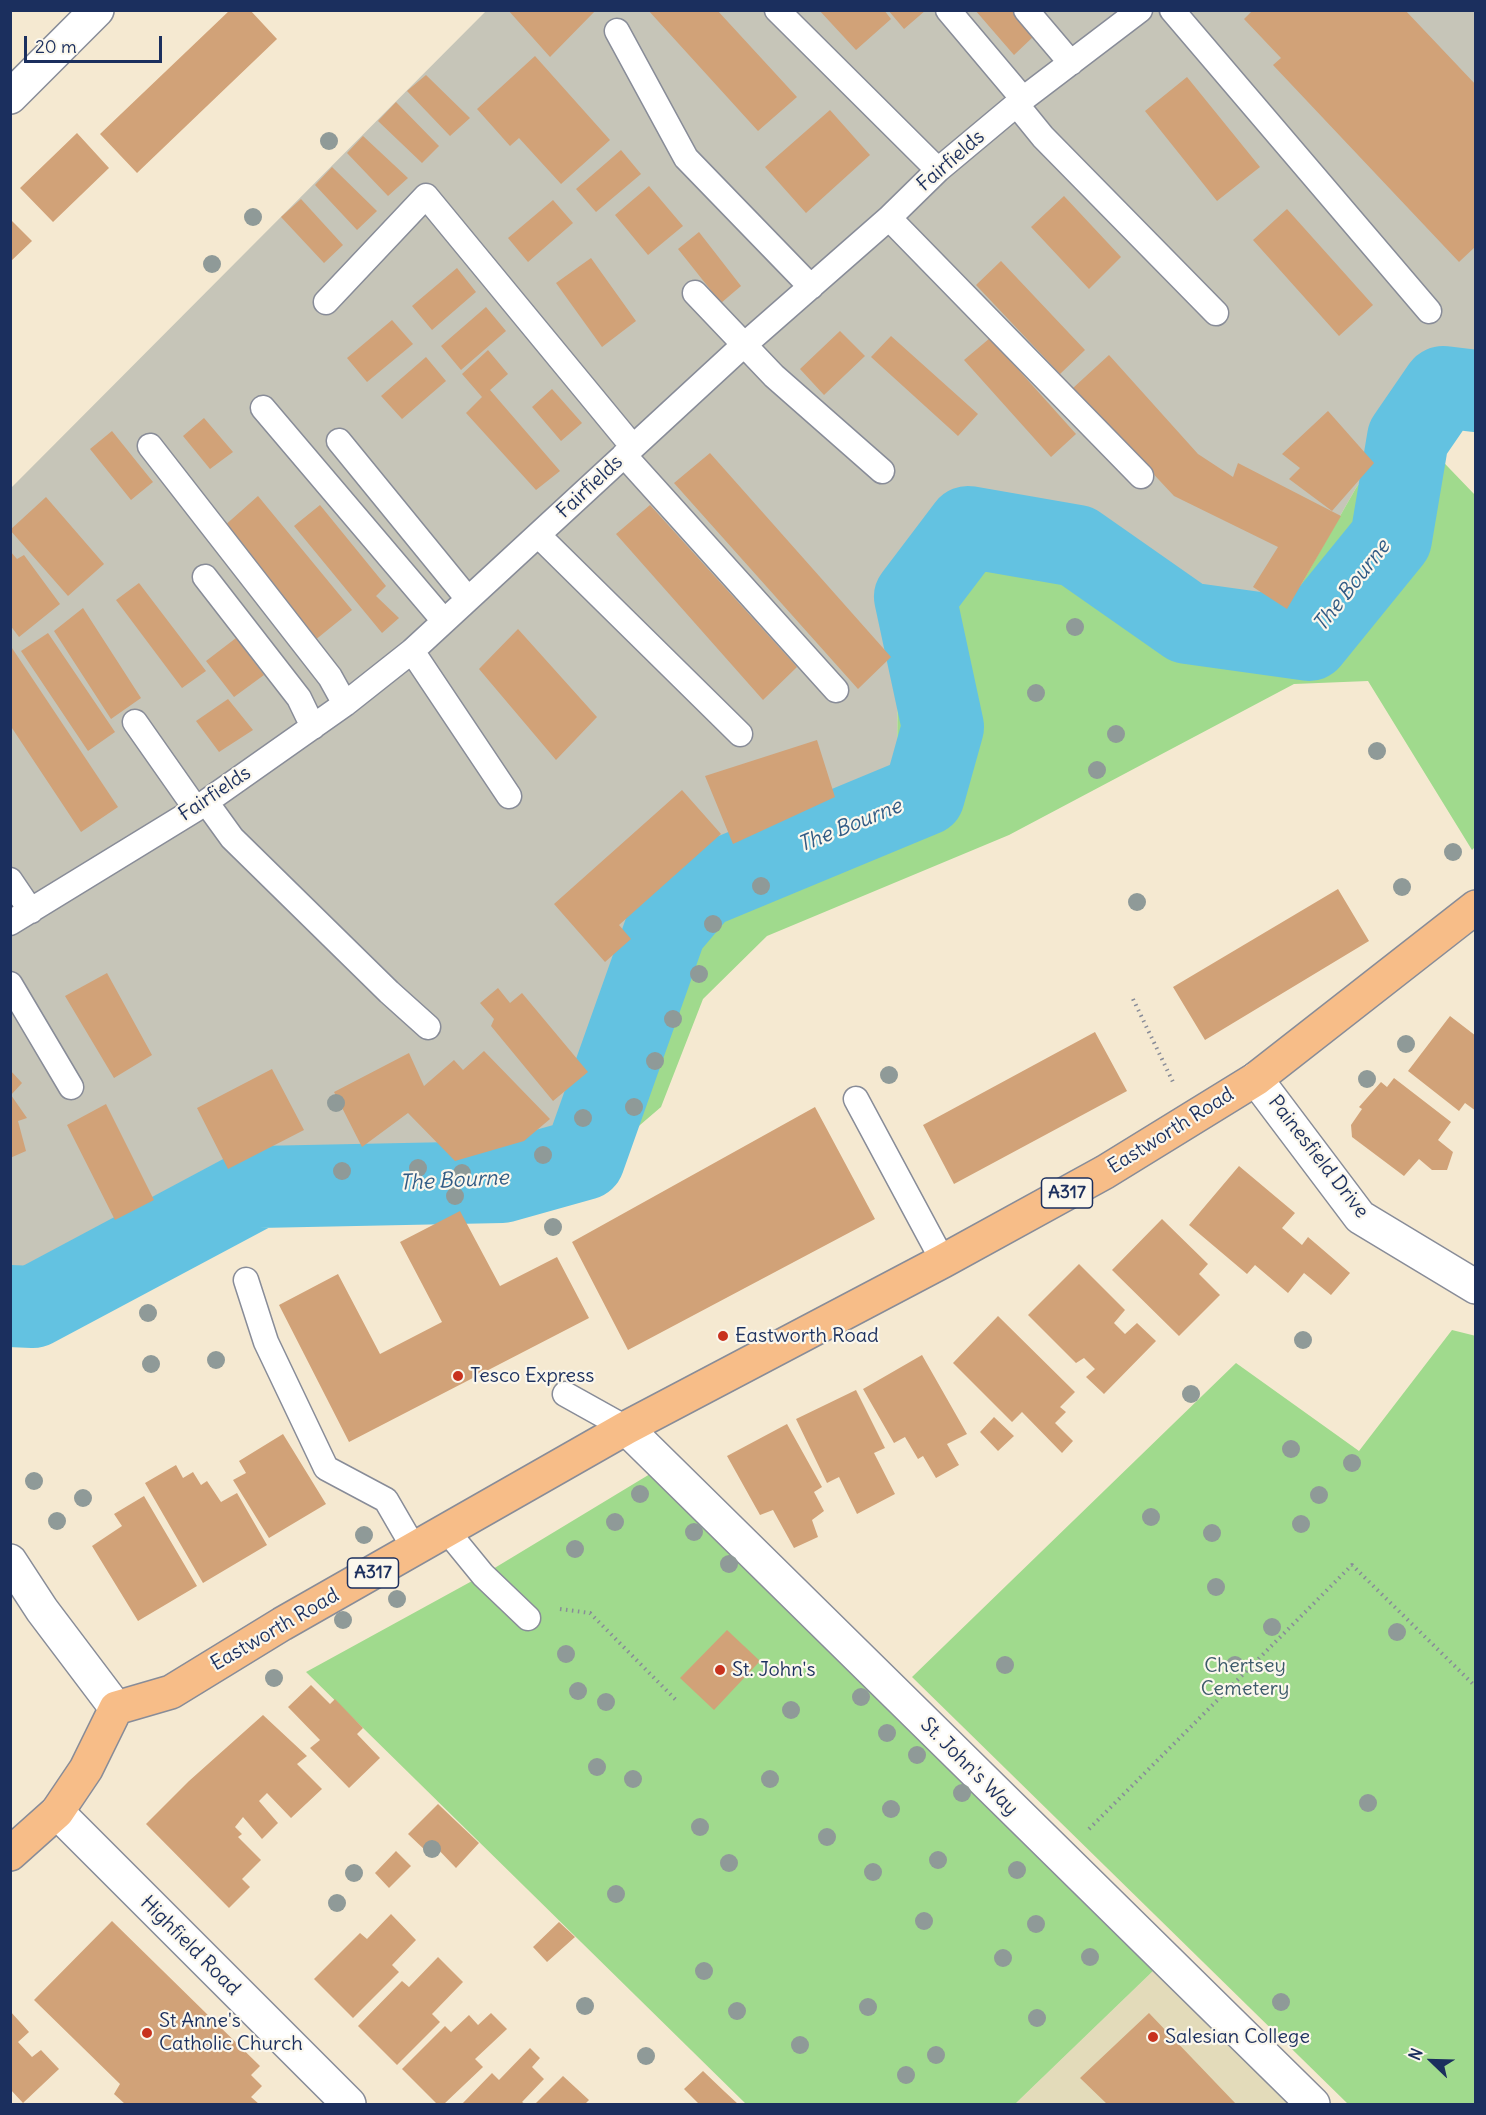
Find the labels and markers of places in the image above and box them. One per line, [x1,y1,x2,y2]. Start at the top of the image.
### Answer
place label: Eastworth Road [735,1324,879,1348]
marker: Eastworth Road [716,1329,730,1343]
place label: Tesco Express [470,1364,594,1388]
marker: Tesco Express [451,1369,465,1383]
place label: St. John's [732,1658,816,1682]
marker: St. John's [713,1663,727,1677]
place label: St Anne's Catholic Church [159,2009,303,2056]
place label: Salesian College [1165,2025,1310,2049]
marker: St Anne's Catholic Church [140,2026,154,2040]
marker: Salesian College [1146,2030,1160,2044]

